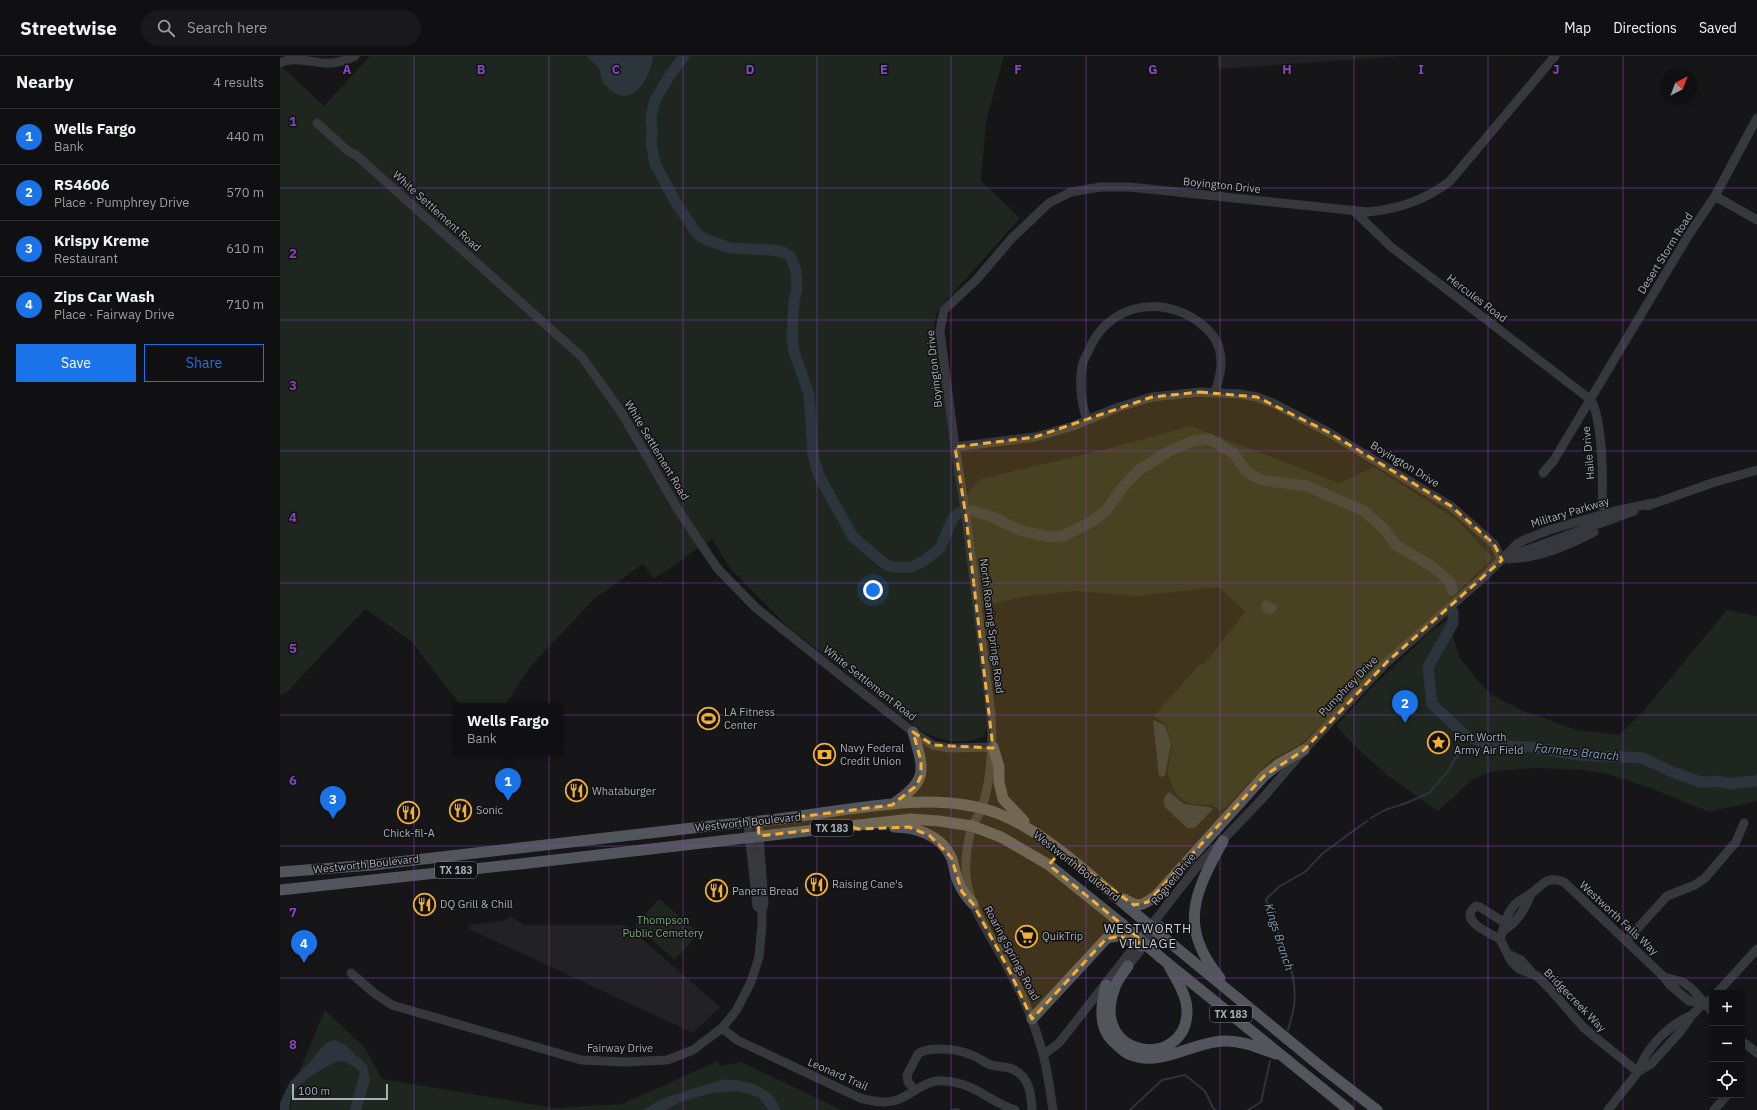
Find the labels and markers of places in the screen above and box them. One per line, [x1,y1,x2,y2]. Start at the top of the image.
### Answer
pin: 2 [1392,690,1418,723]
sports icon: LA Fitness Center [696,705,722,731]
place label: LA Fitness Center [724,705,775,732]
place icon: Fort Worth Army Air Field [1425,730,1451,756]
place label: Fort Worth Army Air Field [1454,730,1523,757]
bank icon: Navy Federal Credit Union [812,741,838,767]
place label: Navy Federal Credit Union [840,741,904,768]
pin: 1 [495,768,521,801]
restaurant icon: Whataburger [563,778,589,804]
place label: Whataburger [592,784,656,798]
pin: 3 [320,786,346,819]
restaurant icon: Sonic [447,797,473,823]
restaurant icon: Chick-fil-A [396,800,422,826]
place label: Sonic [476,803,504,817]
place label: Chick-fil-A [383,826,435,840]
restaurant icon: Raising Cane's [804,871,830,897]
place label: Raising Cane's [832,877,903,891]
restaurant icon: Panera Bread [703,878,729,904]
place label: Panera Bread [732,884,799,898]
restaurant icon: DQ Grill & Chill [412,891,438,917]
place label: DQ Grill & Chill [440,897,513,911]
supermarket icon: QuikTrip [1014,923,1040,949]
place label: QuikTrip [1042,929,1083,943]
pin: 4 [291,930,317,963]

